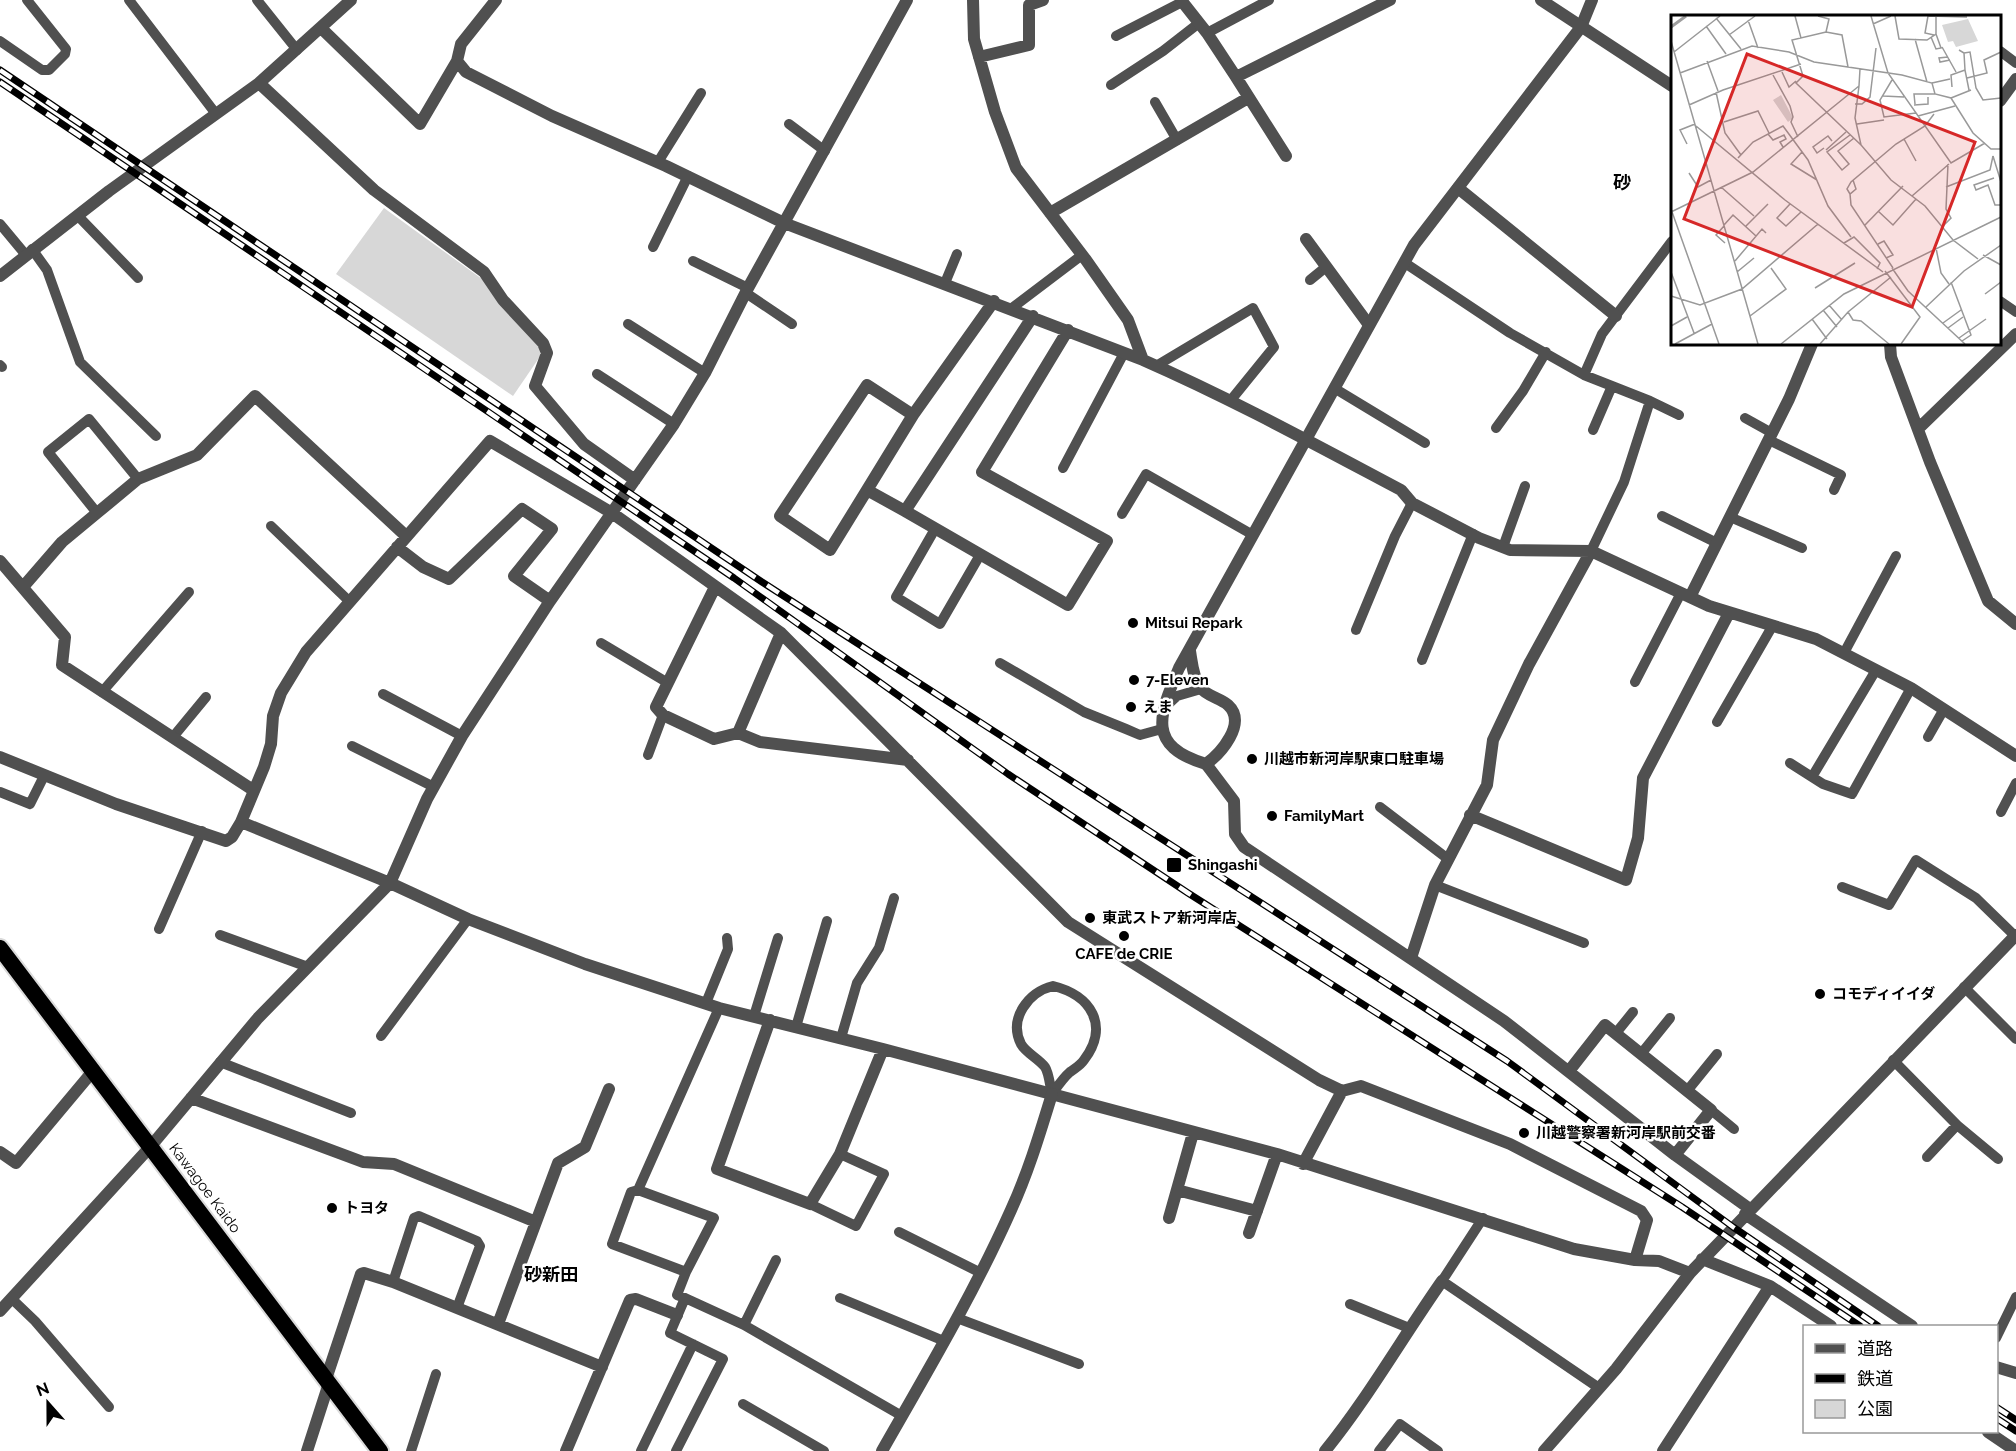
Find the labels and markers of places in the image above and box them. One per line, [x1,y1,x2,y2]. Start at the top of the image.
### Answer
place label: Mitsui Repark [1145,614,1243,632]
marker: Mitsui Repark [1126,616,1140,630]
place label: 7-Eleven [1146,671,1209,689]
marker: 7-Eleven [1127,673,1141,687]
place label: えま [1143,698,1173,716]
marker: えま [1124,700,1138,714]
place label: 川越市新河岸駅東口駐車場 [1264,750,1444,768]
marker: 川越市新河岸駅東口駐車場 [1245,752,1259,766]
place label: FamilyMart [1284,807,1364,825]
marker: FamilyMart [1265,809,1279,823]
marker: Shingashi [1165,856,1183,874]
place label: Shingashi [1188,856,1258,874]
place label: 東武ストア新河岸店 [1102,909,1237,927]
marker: 東武ストア新河岸店 [1083,911,1097,925]
marker: CAFE de CRIE [1117,929,1131,943]
place label: CAFE de CRIE [1075,945,1173,963]
place label: コモディイイダ [1832,985,1935,1003]
marker: コモディイイダ [1813,987,1827,1001]
place label: 川越警察署新河岸駅前交番 [1536,1124,1716,1142]
marker: 川越警察署新河岸駅前交番 [1517,1126,1531,1140]
place label: トヨタ [344,1199,389,1217]
marker: トヨタ [325,1201,339,1215]

